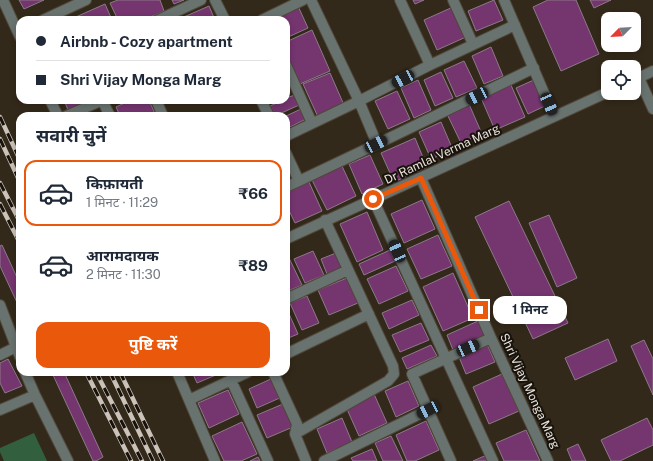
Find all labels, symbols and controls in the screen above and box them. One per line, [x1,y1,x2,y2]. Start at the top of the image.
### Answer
north arrow [601,12,641,52]
map controls [601,12,641,100]
text: Airbnb - Cozy apartment [60,33,233,50]
button: locate [601,60,641,100]
car [390,68,416,90]
text: Shri Vijay Monga Marg [60,71,221,88]
car [464,85,490,107]
car [539,91,559,117]
street label: Dr Ramlal Verma Marg [382,121,502,187]
text: सवारी चुनें [36,125,106,146]
car [363,133,389,155]
icon: car [38,175,74,211]
text: किफ़ायती [86,175,143,192]
text: ₹66 [239,185,268,202]
route start [364,190,382,208]
text: 1 मिनट · 11:29 [86,195,158,210]
car [387,238,407,264]
icon: car [38,247,74,283]
text: आरामदायक [86,247,159,264]
text: ₹89 [238,257,268,274]
text: 2 मिनट · 11:30 [86,267,161,282]
callout: 1 मिनट [493,296,567,324]
route end [470,301,488,319]
text: 1 मिनट [512,302,548,317]
button: पुष्टि करें [36,322,270,368]
street label: Shri Vijay Monga Marg [497,331,563,451]
car [455,338,481,358]
car [415,399,441,421]

